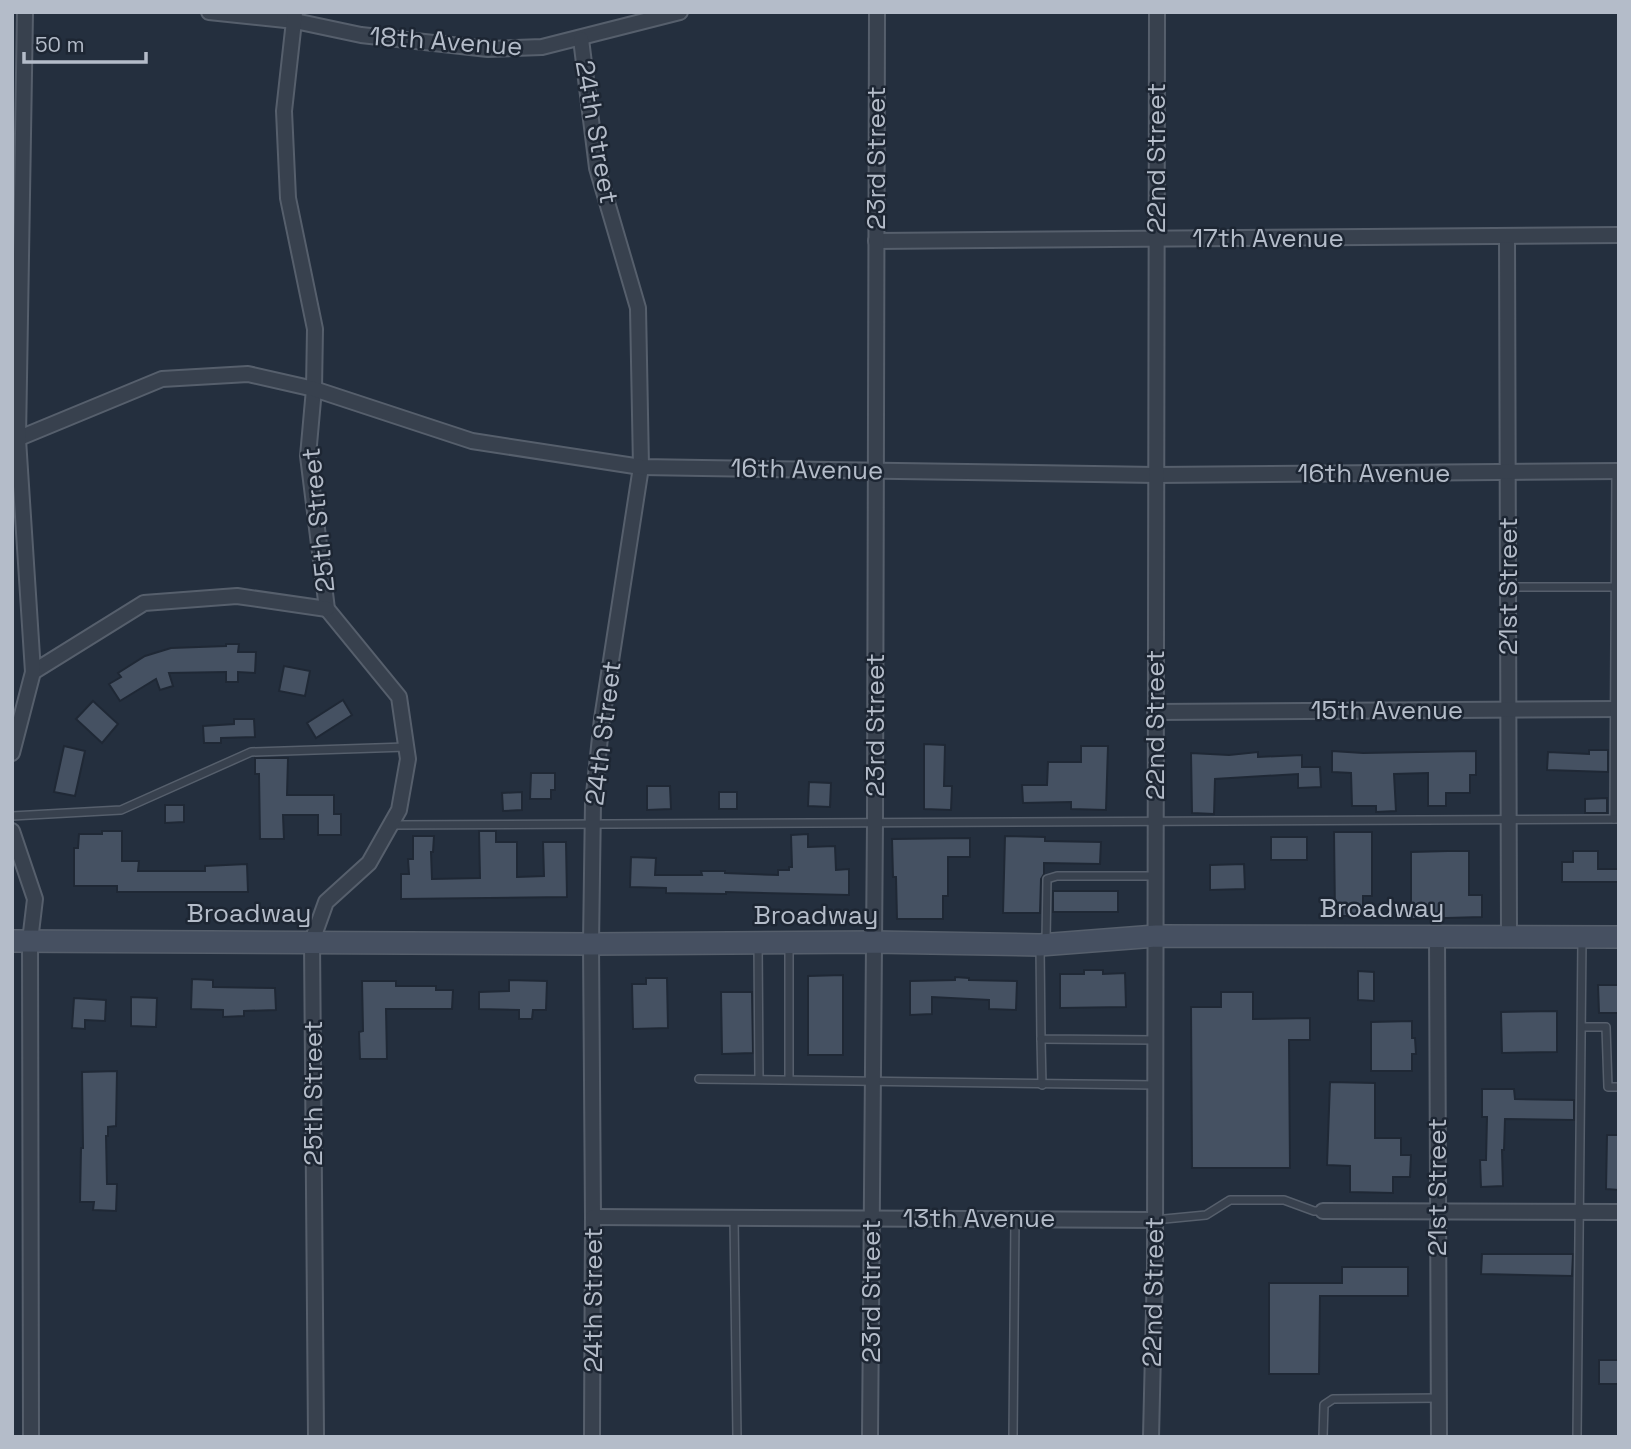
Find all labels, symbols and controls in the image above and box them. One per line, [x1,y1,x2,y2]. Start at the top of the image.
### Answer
street label: 18th Avenue [368,19,524,63]
scale bar [24,21,147,65]
text: 50 m [35,31,85,58]
street label: 24th Street [568,58,626,206]
street label: 22nd Street [1139,83,1173,233]
street label: 23rd Street [859,86,893,230]
street label: 17th Avenue [1192,221,1344,255]
street label: 25th Street [293,446,343,594]
street label: 16th Avenue [730,451,884,487]
street label: 16th Avenue [1298,456,1450,490]
street label: 21st Street [1491,517,1525,655]
street label: 22nd Street [1138,650,1172,800]
street label: 23rd Street [858,653,892,797]
street label: 24th Street [577,659,629,807]
street label: 15th Avenue [1311,693,1463,727]
street label: Broadway [1319,891,1445,925]
street label: Broadway [186,896,312,930]
street label: Broadway [753,898,879,932]
street label: 25th Street [296,1020,330,1166]
street label: 21st Street [1420,1118,1454,1256]
street label: 13th Avenue [903,1201,1055,1235]
street label: 22nd Street [1135,1217,1171,1367]
street label: 23rd Street [854,1219,888,1363]
street label: 24th Street [576,1227,610,1373]

